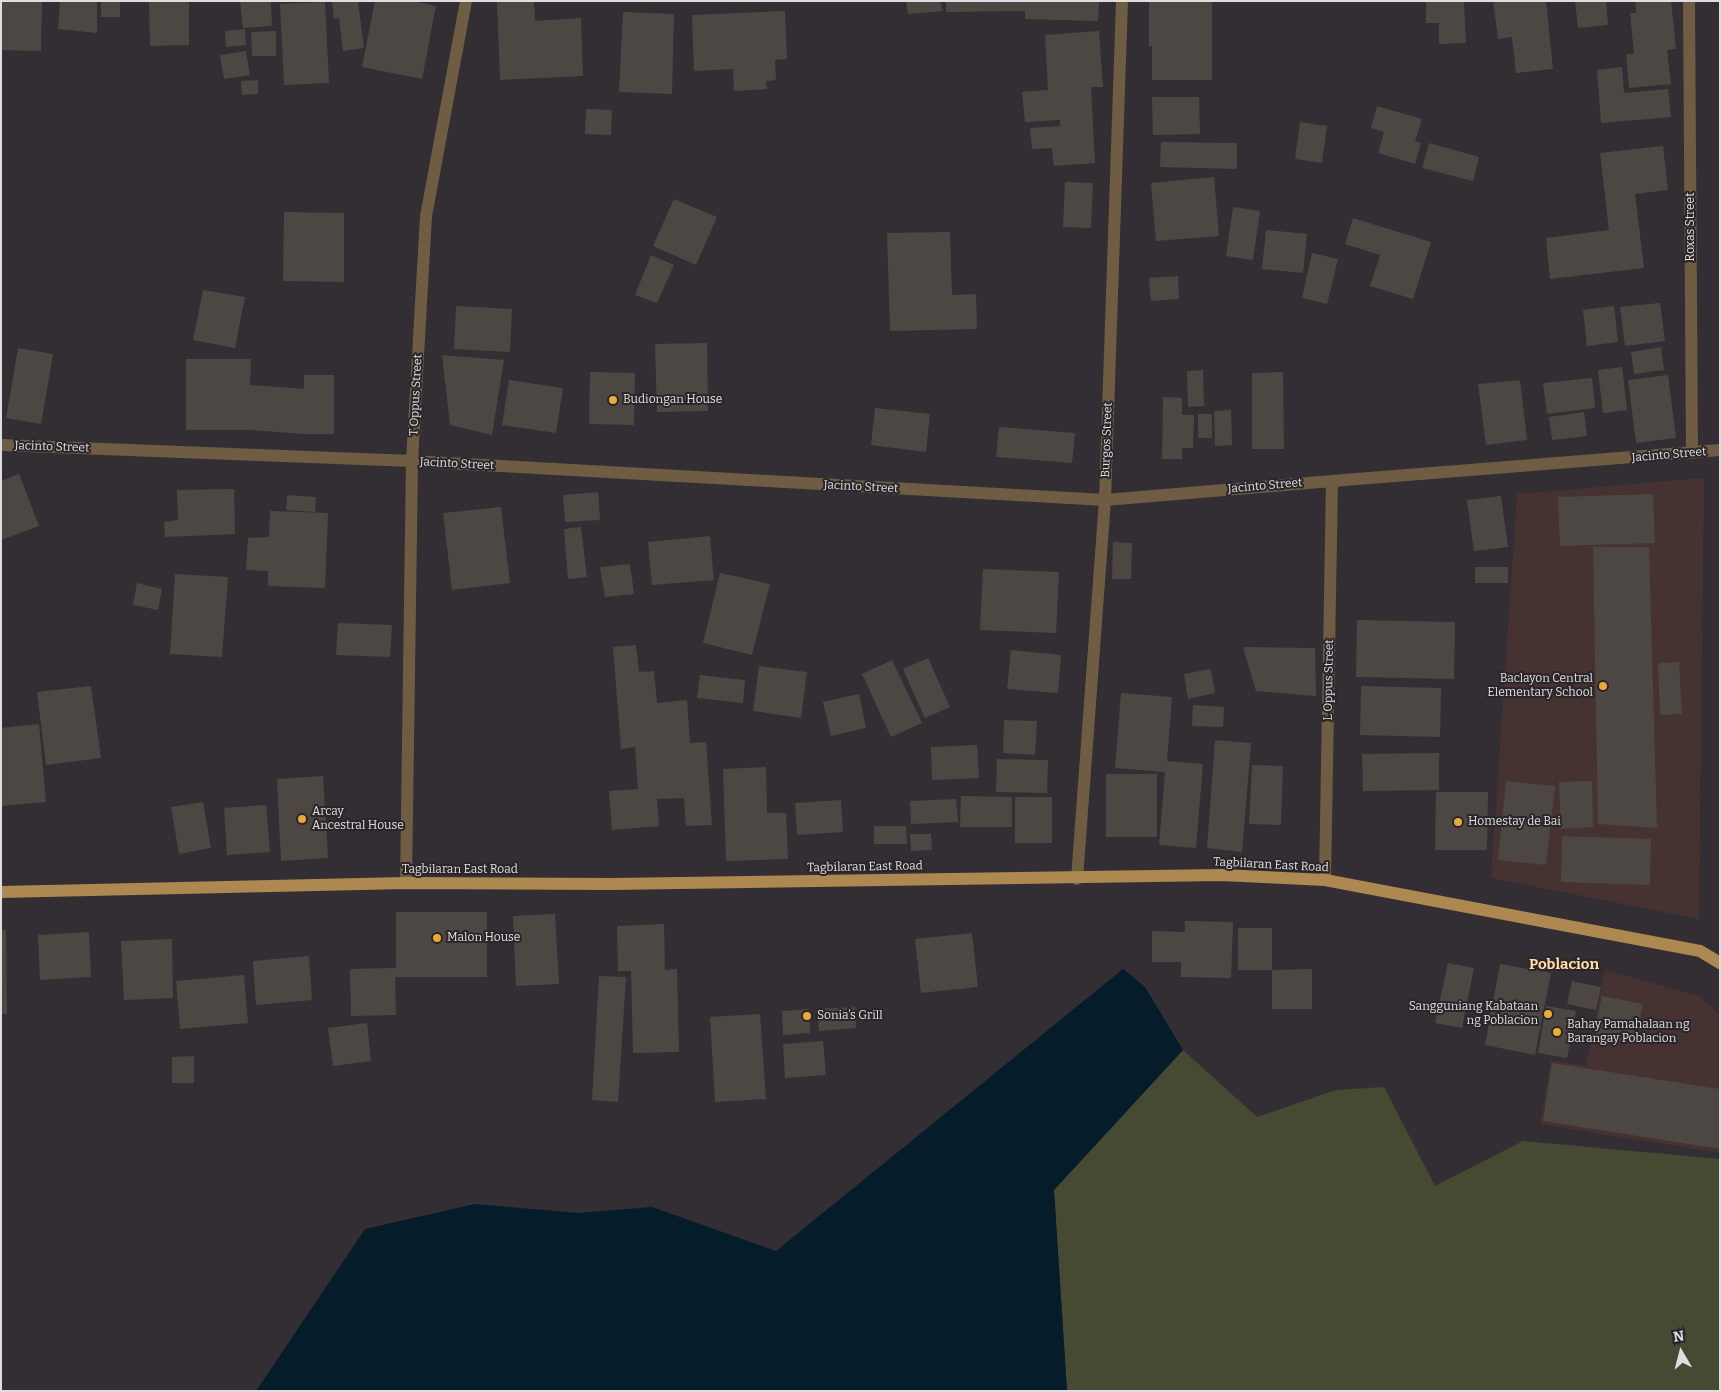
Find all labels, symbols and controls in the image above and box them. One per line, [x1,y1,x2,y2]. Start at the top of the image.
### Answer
street label: Roxas Street [1684,192,1698,262]
street label: T Oppus Street [407,354,425,436]
place label: Budiongan House [623,393,722,407]
marker: Budiongan House [607,394,619,406]
street label: Burgos Street [1098,402,1116,478]
street label: Jacinto Street [14,438,90,456]
street label: Jacinto Street [1631,445,1707,465]
street label: Jacinto Street [419,455,495,473]
street label: Jacinto Street [1227,476,1303,496]
street label: Jacinto Street [823,478,899,496]
street label: L Oppus Street [1321,639,1337,721]
place label: Baclayon Central Elementary School [1487,672,1593,700]
marker: Baclayon Central Elementary School [1597,680,1609,692]
place label: Arcay Ancestral House [312,805,404,833]
marker: Arcay Ancestral House [296,813,308,825]
place label: Homestay de Bai [1468,815,1561,829]
marker: Homestay de Bai [1452,816,1464,828]
street label: Tagbilaran East Road [1213,855,1329,875]
street label: Tagbilaran East Road [807,859,923,875]
street label: Tagbilaran East Road [402,863,518,877]
place label: Malon House [447,931,520,945]
marker: Malon House [431,932,443,944]
district label: Poblacion [1529,956,1599,974]
place label: Sangguniang Kabataan ng Poblacion [1409,1000,1538,1028]
marker: Sangguniang Kabataan ng Poblacion [1542,1008,1554,1020]
place label: Sonia's Grill [817,1009,883,1023]
marker: Sonia's Grill [801,1010,813,1022]
place label: Bahay Pamahalaan ng Barangay Poblacion [1567,1018,1690,1046]
marker: Bahay Pamahalaan ng Barangay Poblacion [1551,1026,1563,1038]
north arrow [1656,1327,1706,1377]
text: N [1672,1327,1685,1346]

